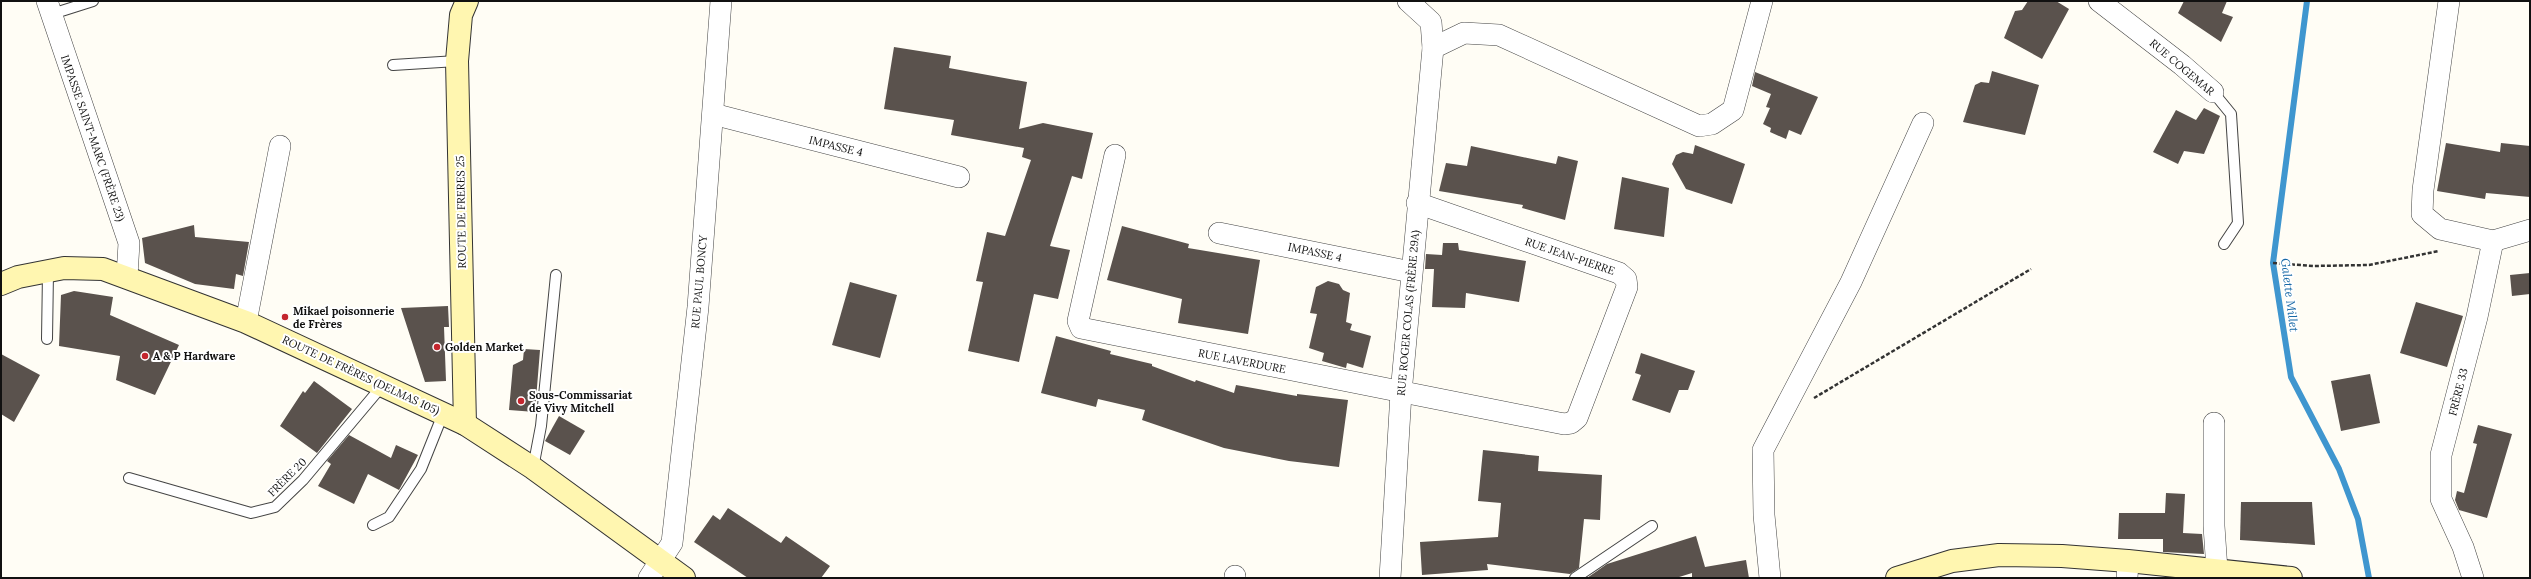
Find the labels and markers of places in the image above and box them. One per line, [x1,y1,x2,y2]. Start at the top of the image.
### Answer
place label: Mikael poisonnerie de Frères [293,304,395,331]
marker: Mikael poisonnerie de Frères [280,312,290,322]
place label: Golden Market [445,340,524,354]
marker: Golden Market [432,342,442,352]
place label: A & P Hardware [153,349,235,363]
marker: A & P Hardware [140,351,150,361]
place label: Sous-Commissariat de Vivy Mitchell [529,388,633,415]
marker: Sous-Commissariat de Vivy Mitchell [516,396,526,406]

